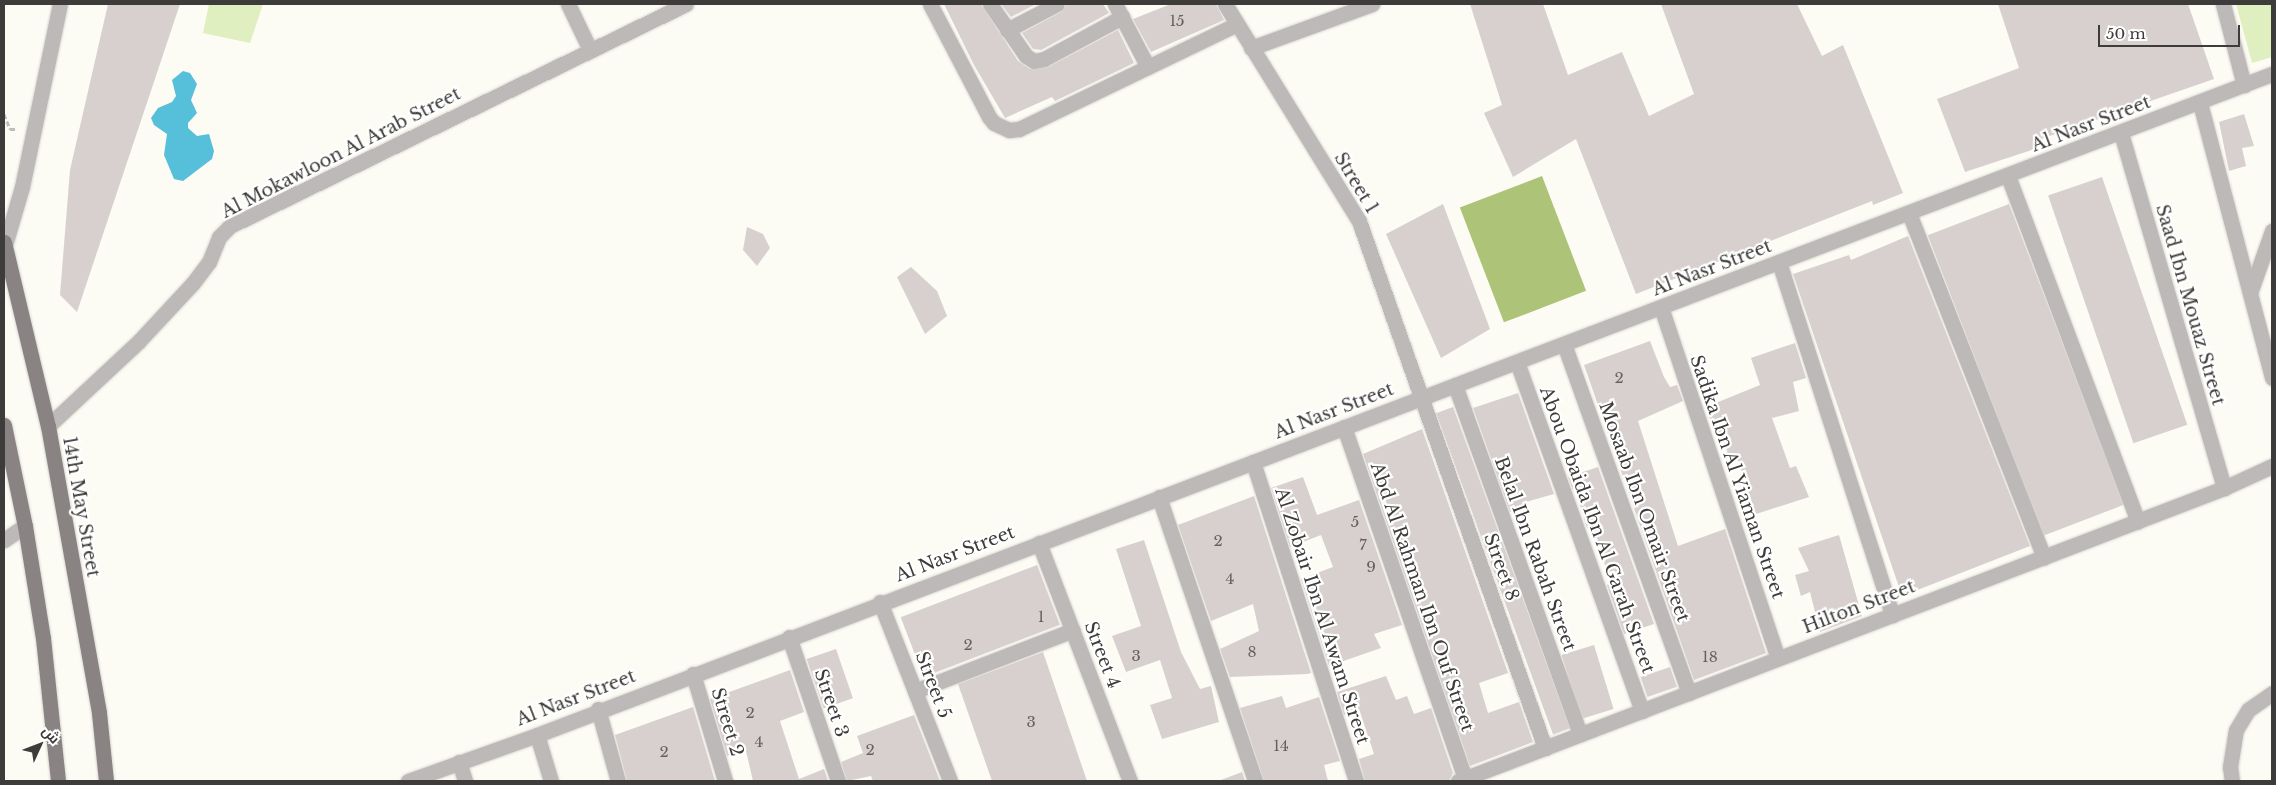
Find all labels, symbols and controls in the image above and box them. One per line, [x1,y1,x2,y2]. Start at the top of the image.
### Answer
house number: 15 [1169,12,1185,30]
scale bar [2101,15,2244,47]
text: 50 m [2106,24,2146,43]
street label: Al Mokawloon Al Arab Street [217,83,465,223]
street label: Al Nasr Street [2028,91,2154,157]
street label: Street 1 [1329,149,1383,217]
street label: Saad Ibn Mouaz Street [2151,202,2229,408]
street label: Al Nasr Street [1649,235,1775,301]
street label: Sadika Ibn Al Yiaman Street [1685,352,1789,602]
house number: 2 [1614,369,1624,387]
street label: Al Nasr Street [1271,378,1397,444]
street label: Abou Obaida Ibn Al Garah Street [1535,383,1659,677]
street label: Mosaab Ibn Omair Street [1594,399,1694,625]
street label: 14th May Street [58,435,104,579]
street label: Belal Ibn Rabah Street [1490,454,1580,654]
street label: Abd Al Rahman Ibn Ouf Street [1366,459,1478,735]
street label: Al Zobair Ibn Al Awam Street [1270,484,1374,748]
house number: 5 [1351,513,1359,531]
street label: Al Nasr Street [892,521,1018,587]
street label: Street 8 [1479,530,1523,604]
house number: 2 [1213,532,1223,550]
house number: 7 [1359,536,1367,554]
house number: 9 [1366,558,1376,576]
house number: 4 [1226,570,1234,588]
street label: Hilton Street [1800,576,1918,638]
house number: 1 [1038,608,1044,626]
street label: Street 4 [1079,619,1125,691]
house number: 2 [963,636,973,654]
house number: 8 [1247,643,1257,661]
house number: 3 [1131,647,1141,665]
house number: 18 [1702,648,1718,666]
street label: Street 5 [910,649,956,721]
street label: Al Nasr Street [513,665,639,731]
street label: Street 3 [809,666,853,740]
street label: Street 2 [706,685,748,759]
house number: 2 [745,704,755,722]
house number: 3 [1026,713,1036,731]
north arrow [15,720,65,770]
text: ش [38,722,64,747]
house number: 4 [755,733,763,751]
house number: 14 [1273,737,1289,755]
house number: 2 [865,741,875,759]
house number: 2 [659,743,669,761]

